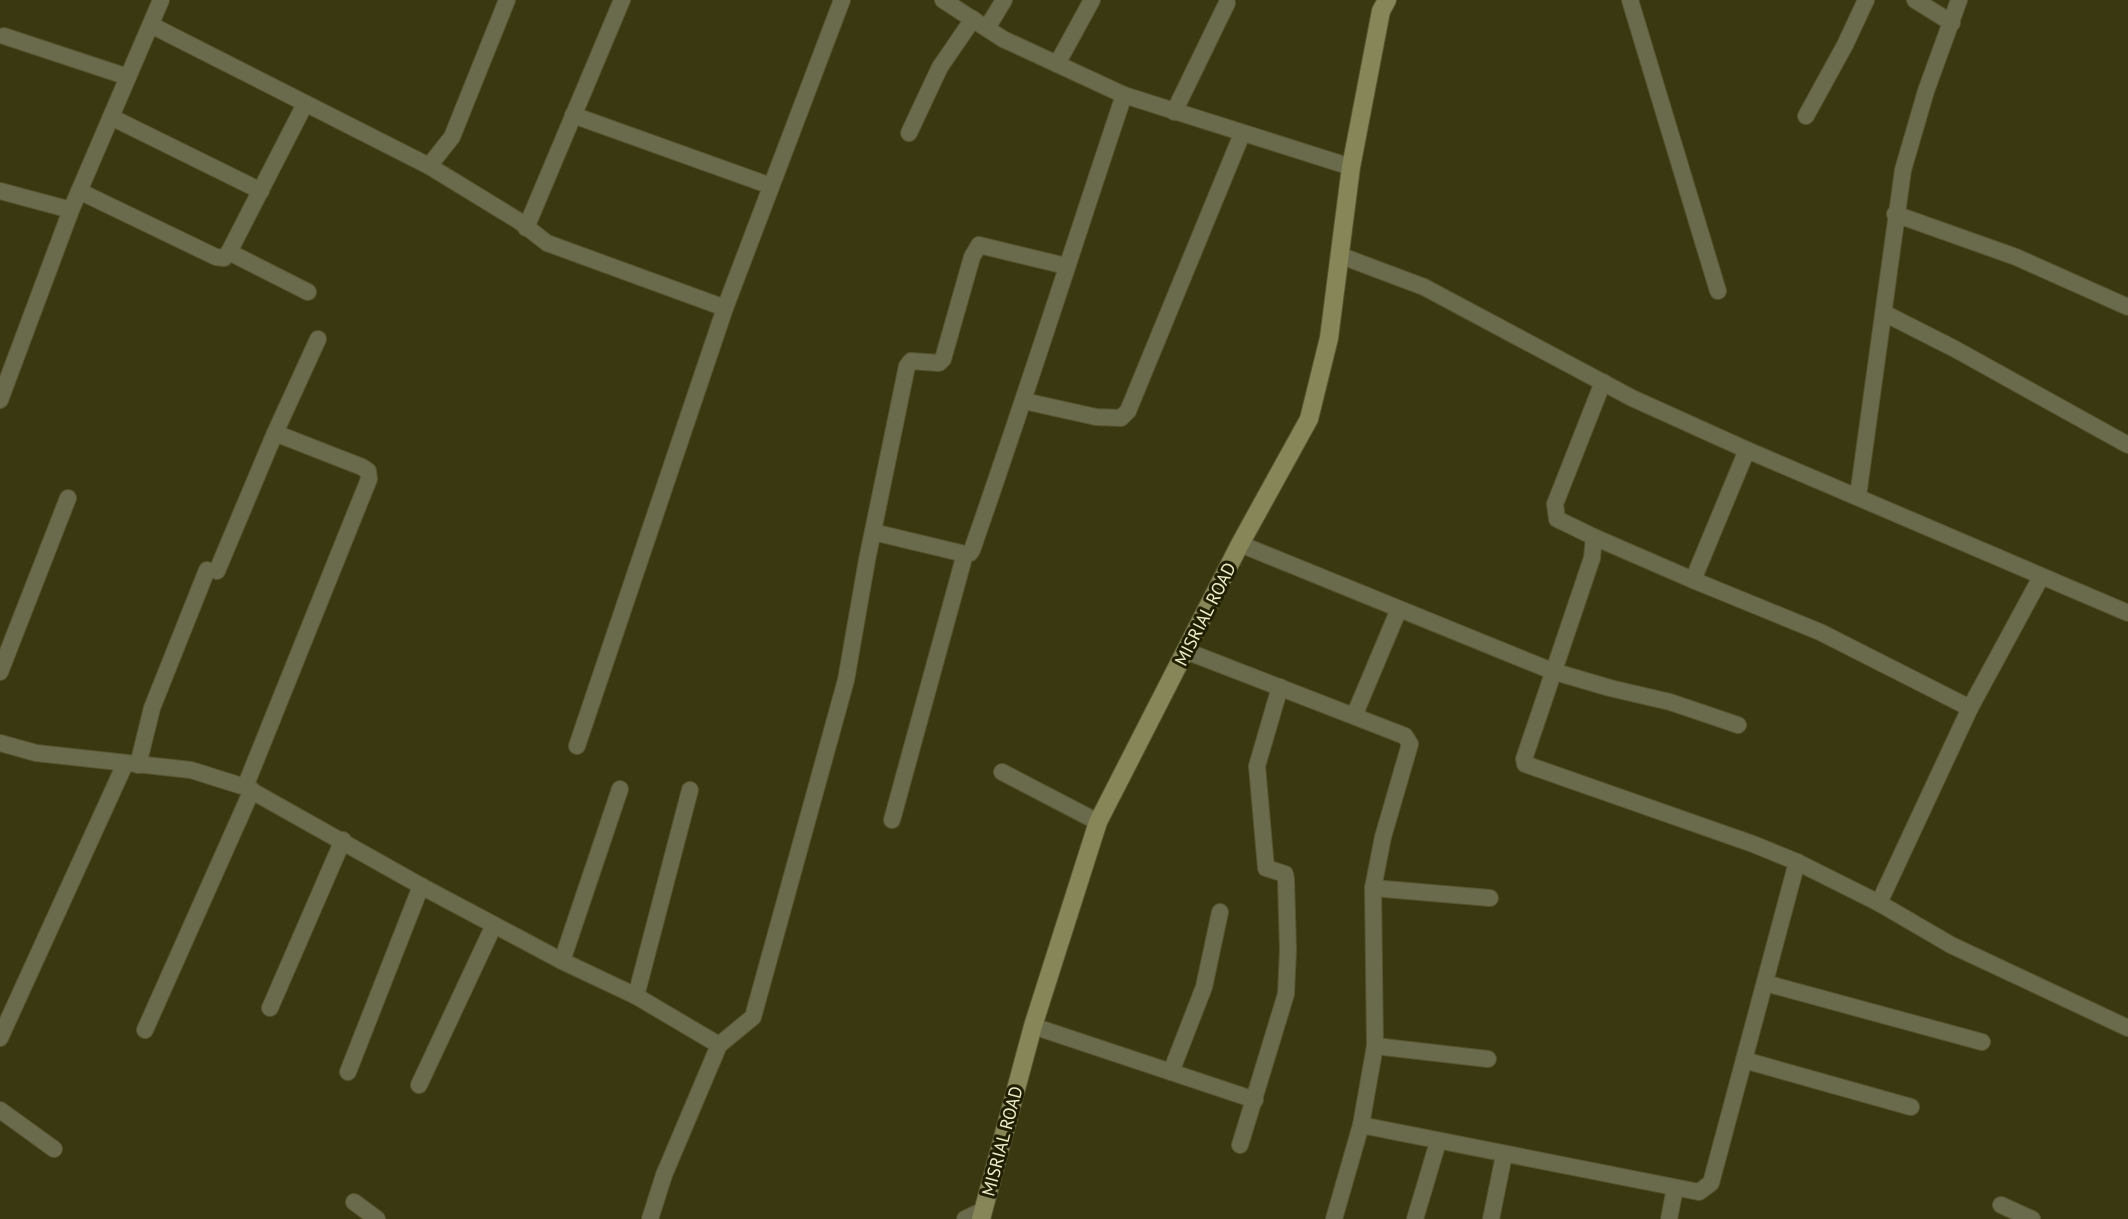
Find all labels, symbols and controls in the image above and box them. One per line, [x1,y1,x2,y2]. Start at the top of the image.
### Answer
street label: MISRIAL ROAD [1169,558,1241,670]
street label: MISRIAL ROAD [976,1083,1028,1199]

